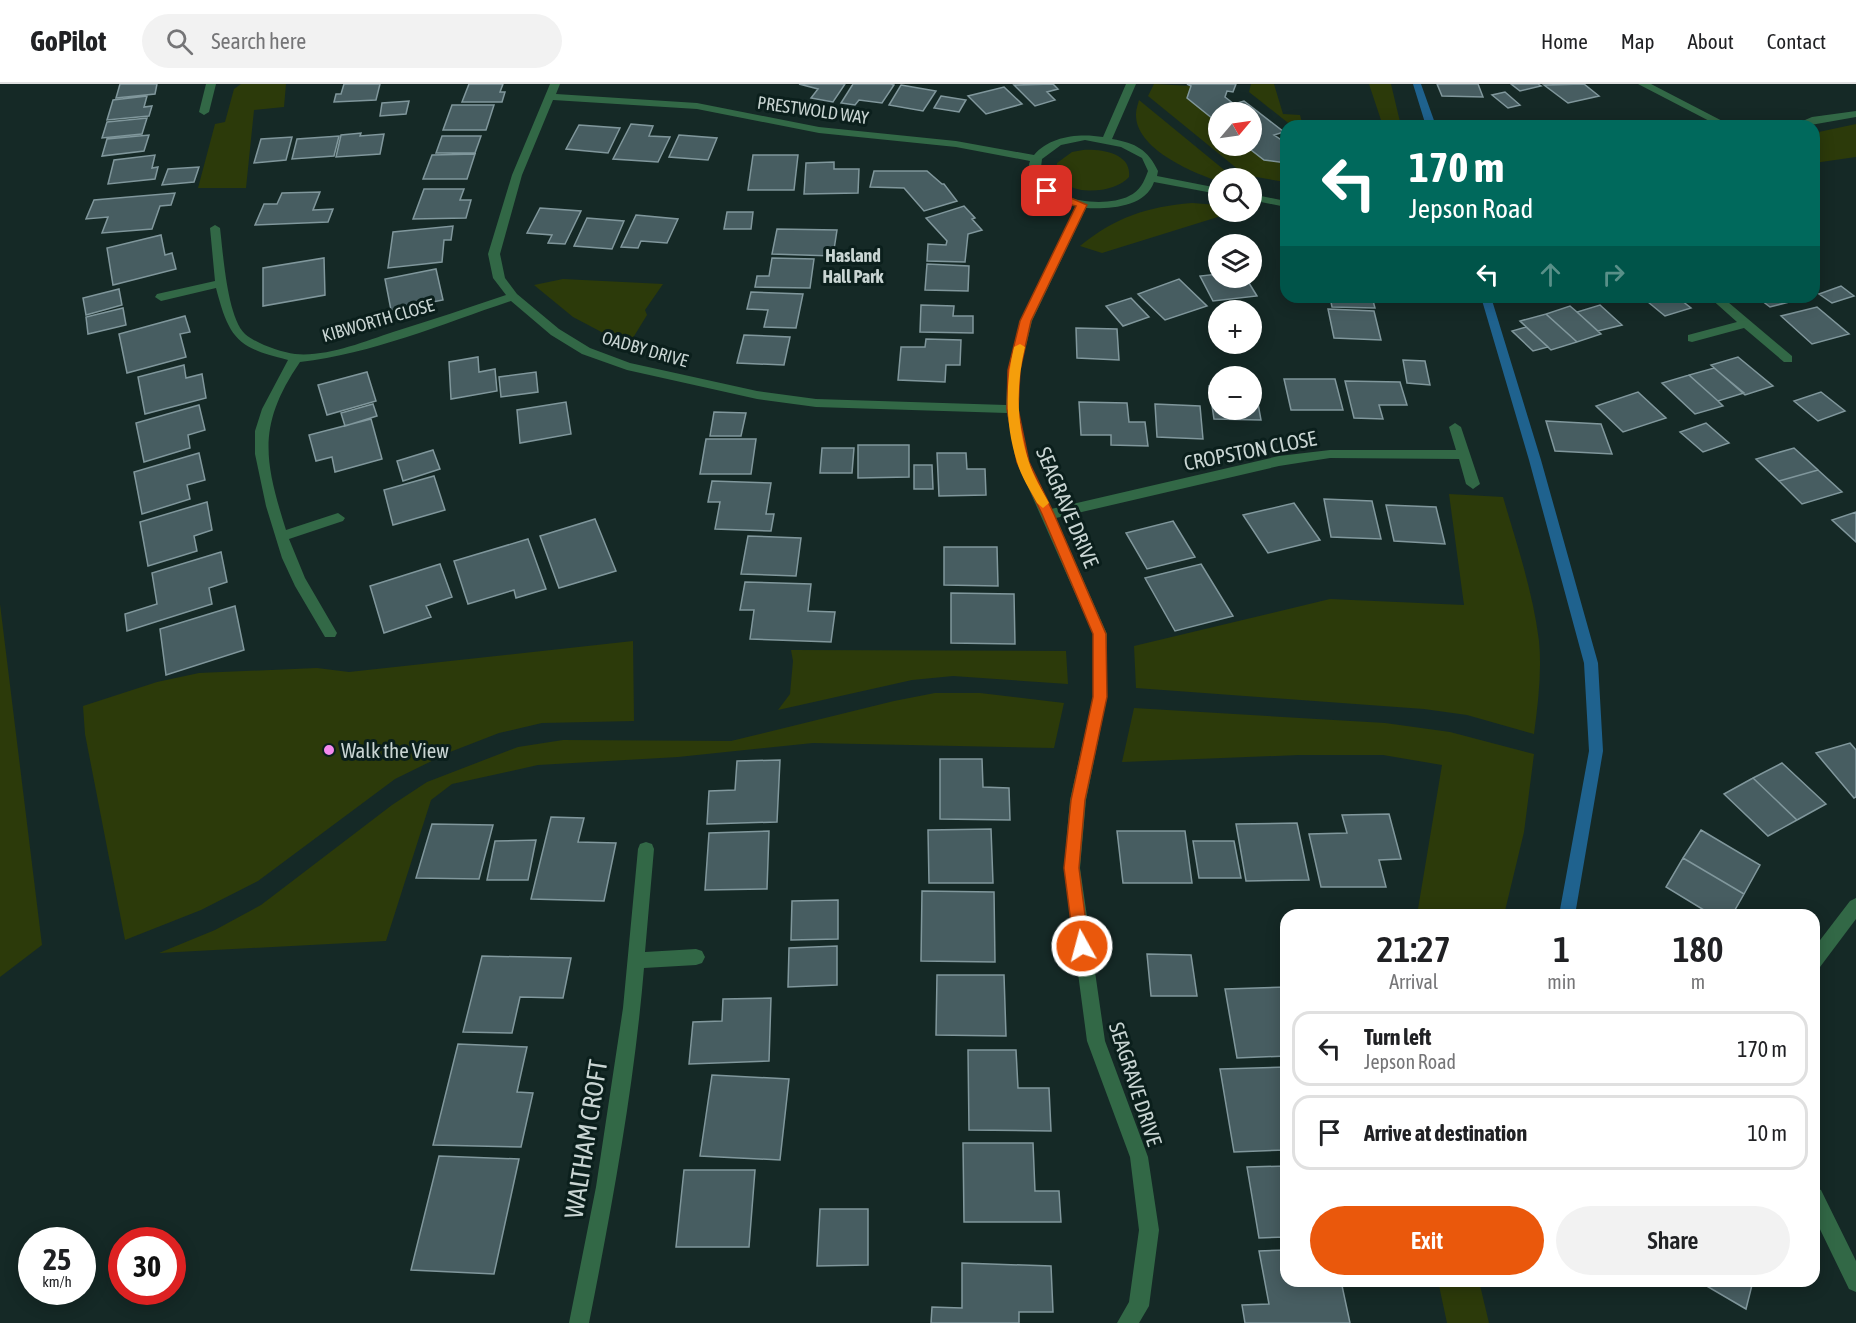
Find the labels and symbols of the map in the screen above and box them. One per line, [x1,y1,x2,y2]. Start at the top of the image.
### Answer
street label: PRESTWOLD WAY [756,92,870,128]
north arrow [1208,102,1262,156]
pin [1021,165,1072,216]
district label: Hasland Hall Park [823,245,885,287]
street label: KIBWORTH CLOSE [320,294,437,346]
street label: OADBY DRIVE [600,327,691,371]
street label: CROPSTON CLOSE [1182,425,1318,475]
street label: SEAGRAVE DRIVE [1032,443,1104,571]
place label: Walk the View [341,738,449,762]
marker: Walk the View [322,743,336,757]
position arrow [1050,914,1114,978]
street label: SEAGRAVE DRIVE [1105,1019,1167,1149]
street label: WALTHAM CROFT [559,1057,613,1221]
speed limit sign: 30 [108,1227,186,1305]

